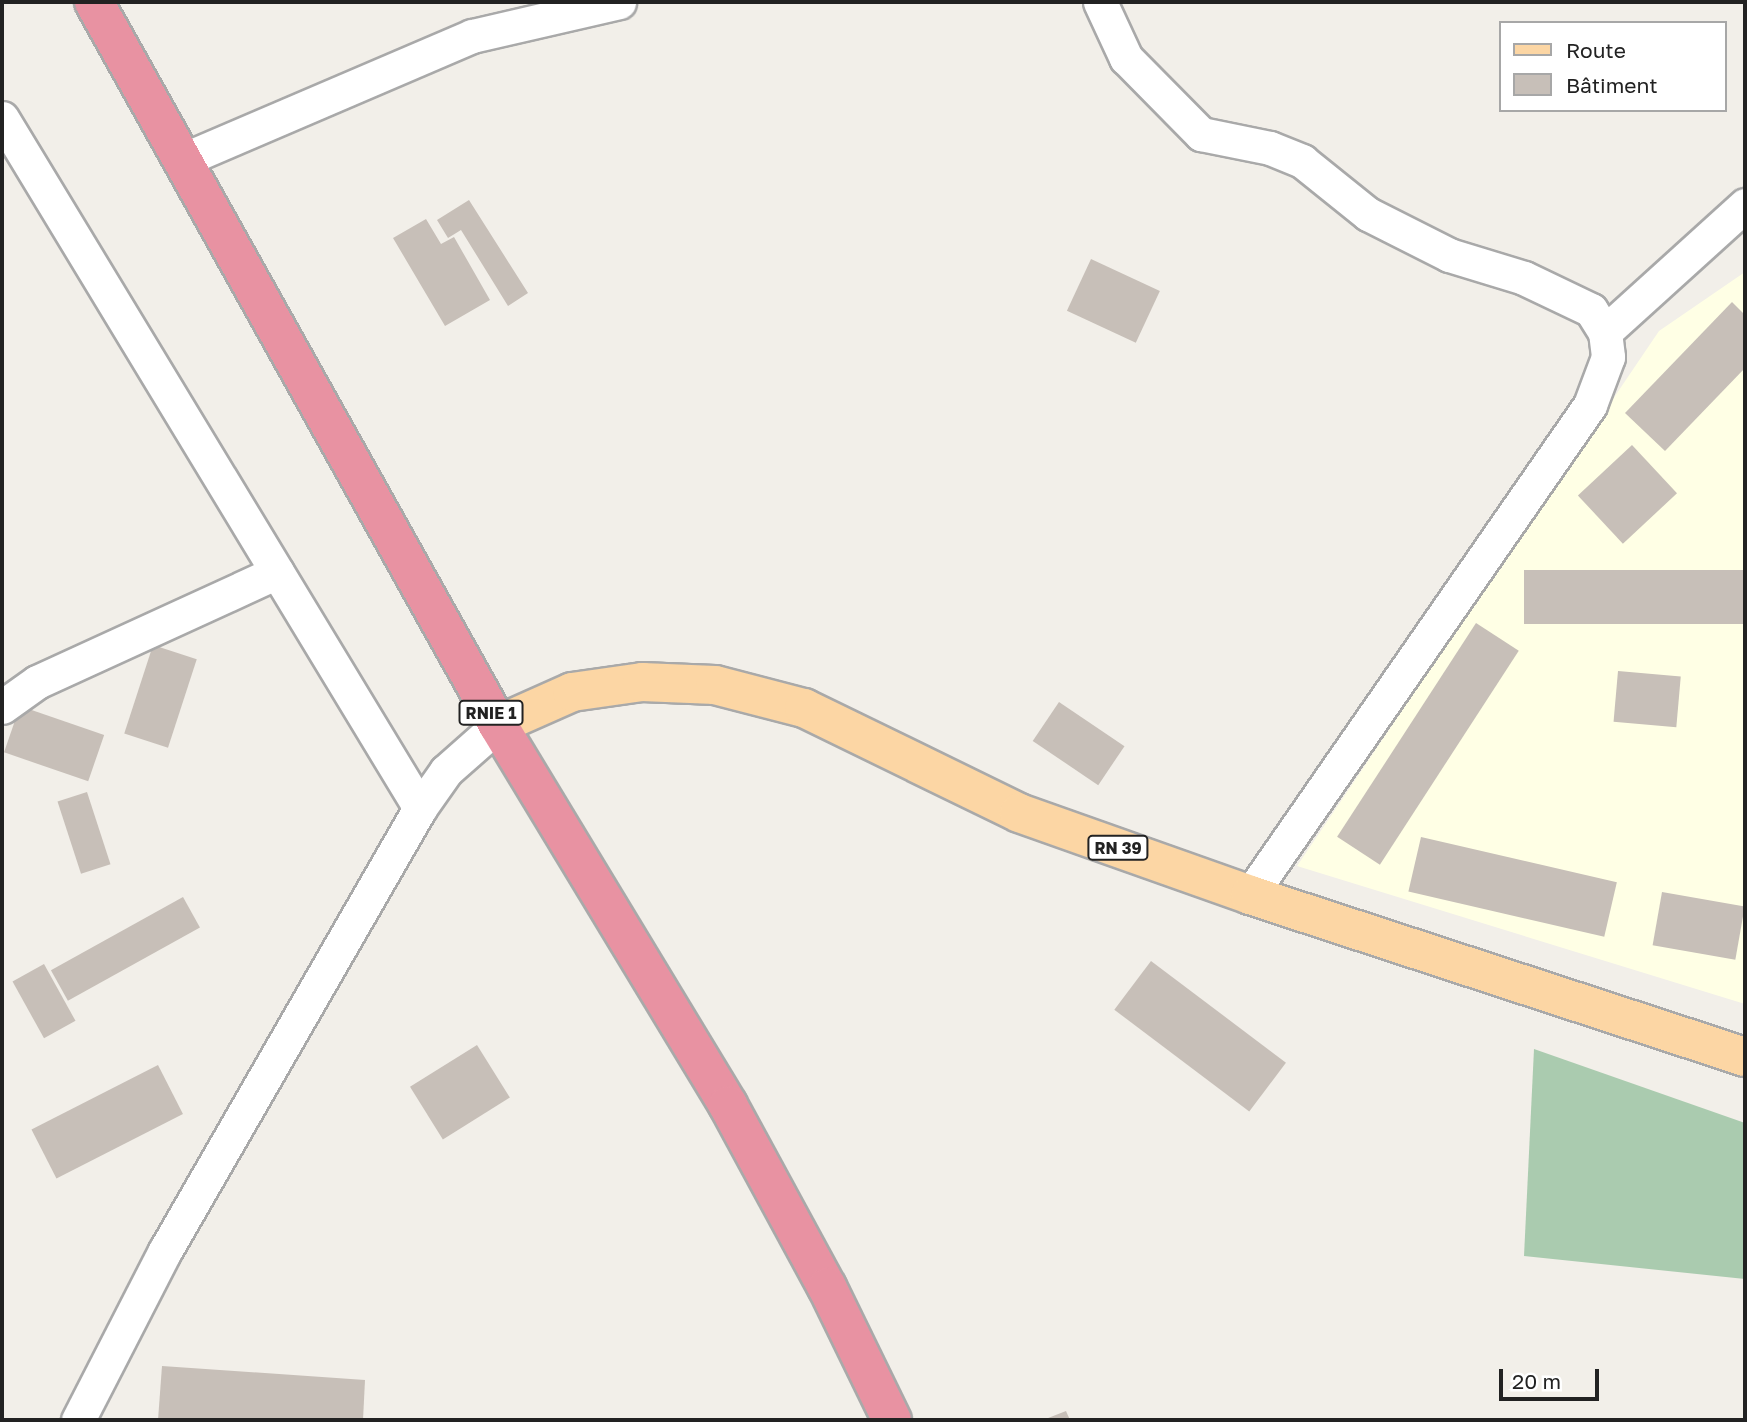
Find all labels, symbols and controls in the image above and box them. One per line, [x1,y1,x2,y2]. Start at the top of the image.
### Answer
legend [1498,21,1726,112]
text: Route [1566,37,1626,63]
text: Bâtiment [1566,72,1658,98]
road number: RNIE 1 [458,700,524,726]
road number: RN 39 [1086,835,1150,860]
scale bar [1502,1356,1602,1400]
text: 20 m [1512,1368,1561,1394]

